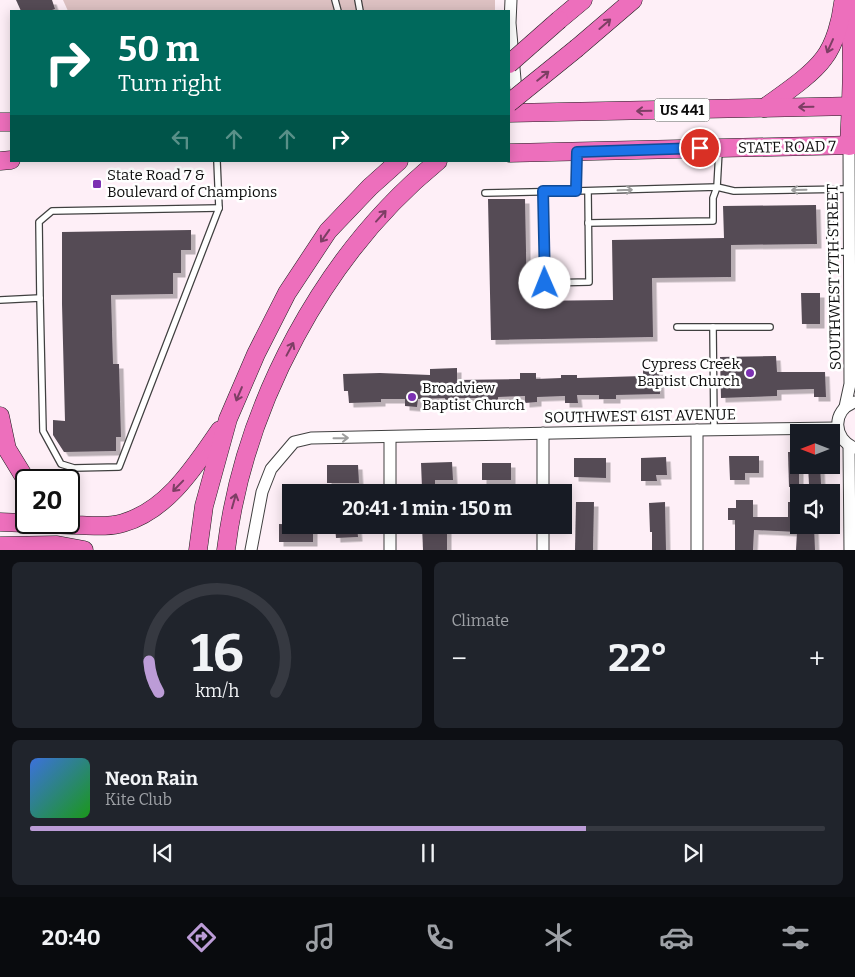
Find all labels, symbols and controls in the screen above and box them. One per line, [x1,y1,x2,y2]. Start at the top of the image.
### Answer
one-way arrow [598,19,611,30]
text: 50 m [118,28,199,70]
icon: right [35,30,100,95]
one-way arrow [824,38,834,53]
text: Turn right [118,70,221,97]
one-way arrow [536,70,549,81]
road number: US 441 [654,98,710,122]
one-way arrow [799,102,815,112]
one-way arrow [636,106,652,115]
icon: left [167,125,195,153]
icon: ahead [220,125,248,153]
icon: ahead [273,125,301,153]
icon: right [326,125,354,153]
pin [679,127,721,169]
icon: arrive [686,134,714,162]
street label: STATE ROAD 7 [738,137,837,157]
place label: State Road 7 & Boulevard of Champions [107,166,277,201]
marker: State Road 7 & Boulevard of Champions [91,178,103,190]
street label: SOUTHWEST 17TH STREET [823,183,845,370]
one-way arrow [617,185,633,194]
one-way arrow [791,185,807,194]
one-way arrow [375,209,387,222]
one-way arrow [320,229,330,243]
position arrow [518,256,570,308]
one-way arrow [286,342,295,357]
place label: Cypress Creek Baptist Church [637,355,741,390]
marker: Cypress Creek Baptist Church [744,367,756,379]
place label: Broadview Baptist Church [422,379,526,414]
one-way arrow [233,386,243,401]
marker: Broadview Baptist Church [406,391,418,403]
street label: SOUTHWEST 61ST AVENUE [544,405,736,427]
north arrow [790,424,840,474]
map controls [790,424,840,534]
one-way arrow [333,433,349,443]
speed limit sign: 20 [15,469,80,534]
one-way arrow [172,480,184,492]
button: sound [790,484,840,534]
one-way arrow [230,494,239,510]
text: 20:41 · 1 min · 150 m [342,497,512,520]
text: Climate [452,611,509,630]
text: 16 [190,622,243,685]
text: 22° [608,635,668,681]
text: − [452,642,467,675]
text: + [809,642,825,675]
text: km/h [195,680,239,702]
text: Neon Rain [105,767,198,790]
text: Kite Club [105,790,172,809]
icon: previous [149,839,177,867]
icon: pause [414,839,442,867]
icon: next [679,839,707,867]
icon: directions [184,920,219,955]
icon: music [303,920,338,955]
icon: phone [422,920,457,955]
icon: climate [541,920,576,955]
icon: car [659,920,694,955]
icon: filters [778,920,813,955]
text: 20:40 [42,924,101,951]

